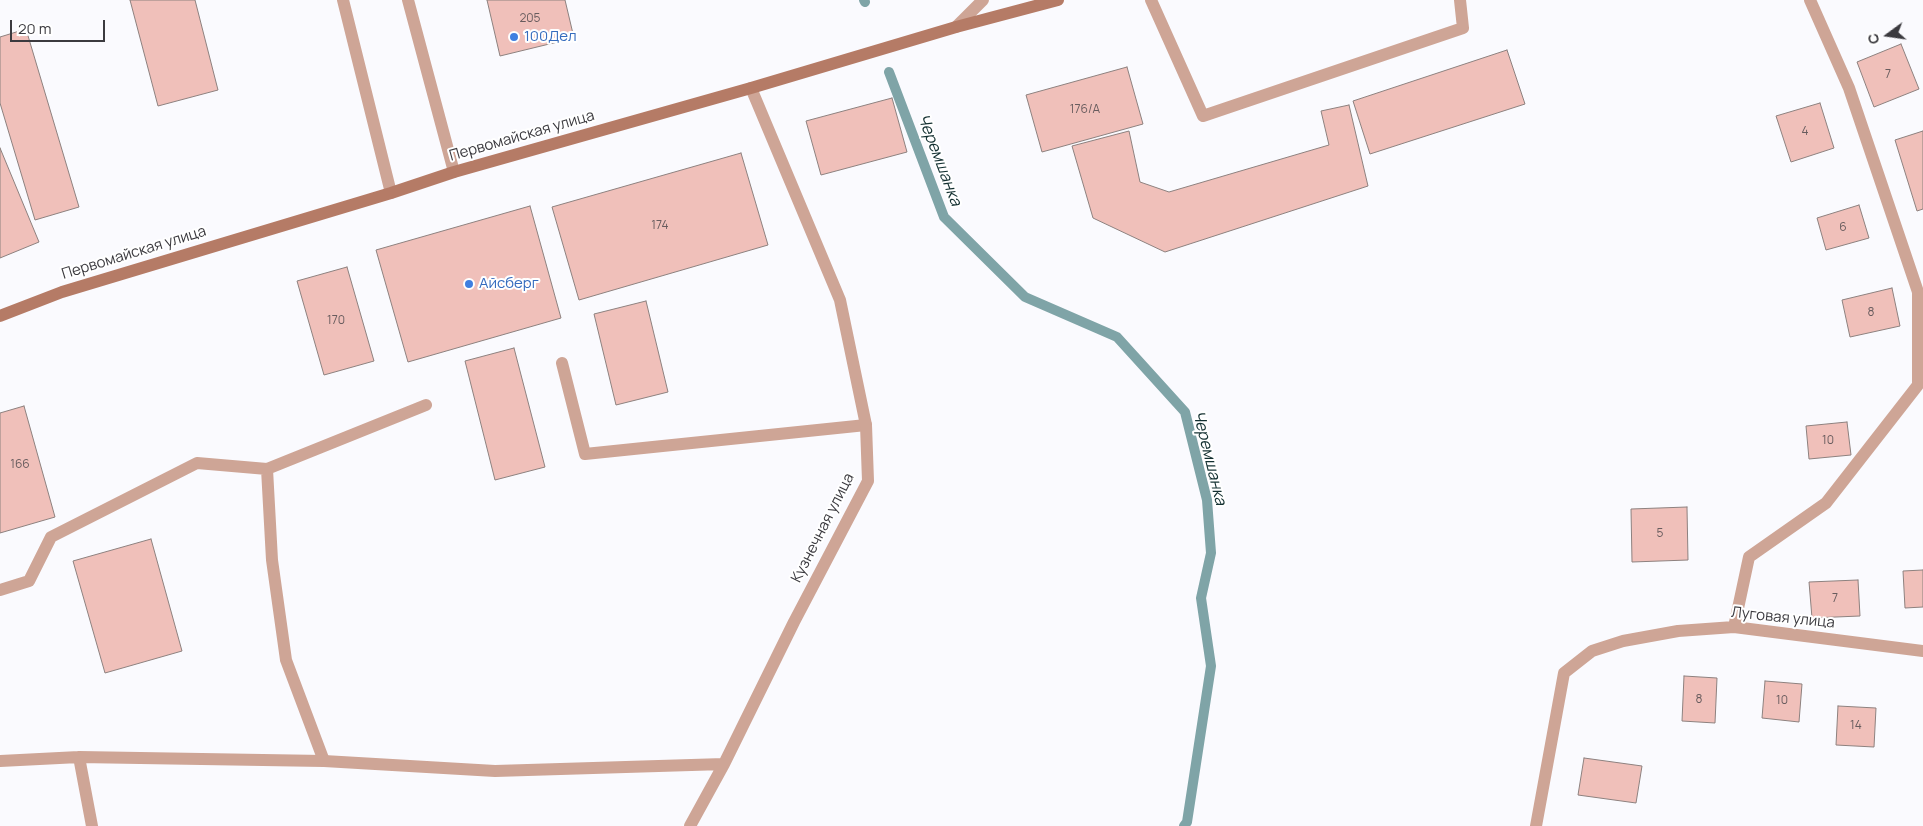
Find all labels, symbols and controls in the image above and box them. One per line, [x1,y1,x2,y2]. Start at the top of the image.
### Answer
scale bar [12,10,108,42]
north arrow [1863,10,1913,60]
house number: 205 [519,12,541,26]
text: 20 m [18,18,51,39]
place label: 100Дел [524,28,577,46]
marker: 100Дел [508,31,520,43]
text: С [1862,31,1883,46]
house number: 7 [1885,68,1891,82]
house number: 176/А [1070,103,1100,117]
street label: Первомайская улица [447,107,597,165]
water label: Черемшанка [913,111,965,209]
house number: 4 [1801,125,1809,139]
house number: 174 [651,219,669,233]
house number: 6 [1839,221,1847,235]
street label: Первомайская улица [60,222,208,284]
place label: Айсберг [479,275,539,293]
marker: Айсберг [463,278,475,290]
house number: 8 [1868,306,1874,320]
house number: 170 [327,314,345,328]
water label: Черемшанка [1188,409,1230,507]
house number: 10 [1822,434,1834,448]
house number: 166 [10,458,30,472]
street label: Кузнечная улица [788,470,858,586]
house number: 5 [1657,527,1663,541]
house number: 7 [1832,592,1838,606]
street label: Луговая улица [1730,604,1836,632]
house number: 8 [1696,693,1702,707]
house number: 10 [1776,694,1788,708]
house number: 14 [1850,719,1862,733]

